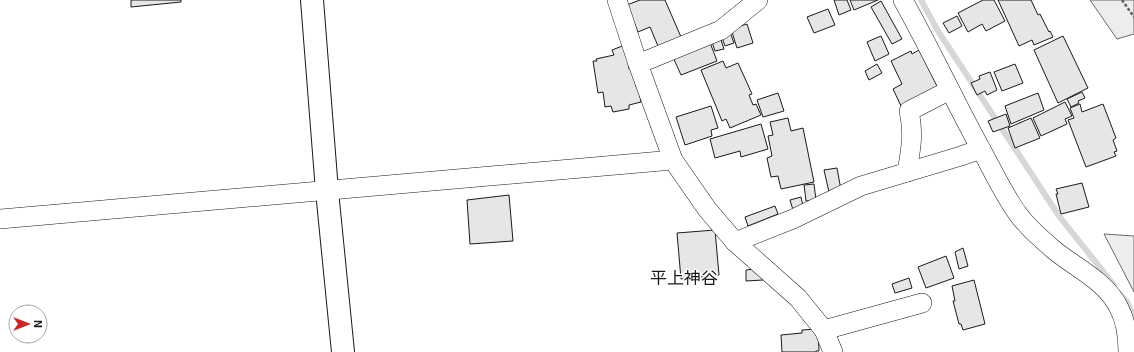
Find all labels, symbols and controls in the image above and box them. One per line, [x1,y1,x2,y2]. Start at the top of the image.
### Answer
district label: 平上神谷 [650,267,718,287]
north arrow [8,304,48,344]
text: N [32,320,45,328]

